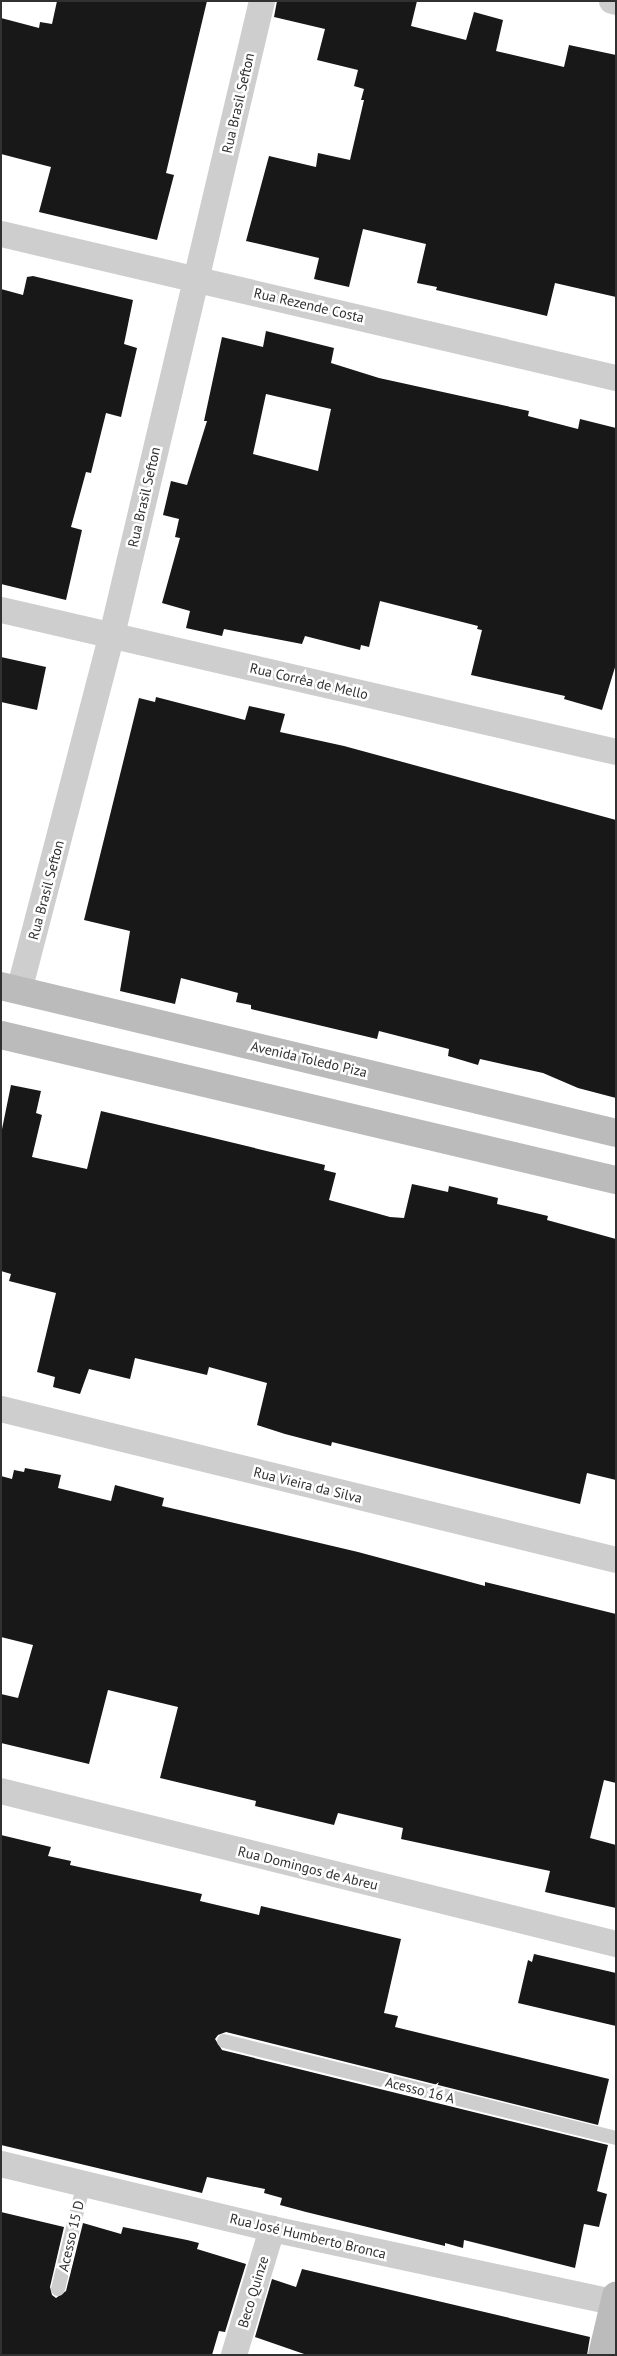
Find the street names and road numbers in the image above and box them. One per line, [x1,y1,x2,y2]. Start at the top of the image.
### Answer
street label: Rua Brasil Sefton [218,51,258,155]
street label: Rua Rezende Costa [252,284,366,326]
street label: Rua Brasil Sefton [124,445,164,549]
street label: Rua Corrêa de Mello [248,659,370,703]
street label: Rua Brasil Sefton [25,838,67,942]
street label: Avenida Toledo Piza [249,1037,369,1081]
street label: Rua Vieira da Silva [252,1463,364,1507]
street label: Rua Domingos de Abreu [236,1842,380,1894]
street label: Acesso 16 A [383,2073,457,2107]
street label: Acesso 15 D [55,2199,87,2273]
street label: Rua José Humberto Bronca [228,2210,388,2262]
street label: Beco Quinze [234,2254,272,2330]

